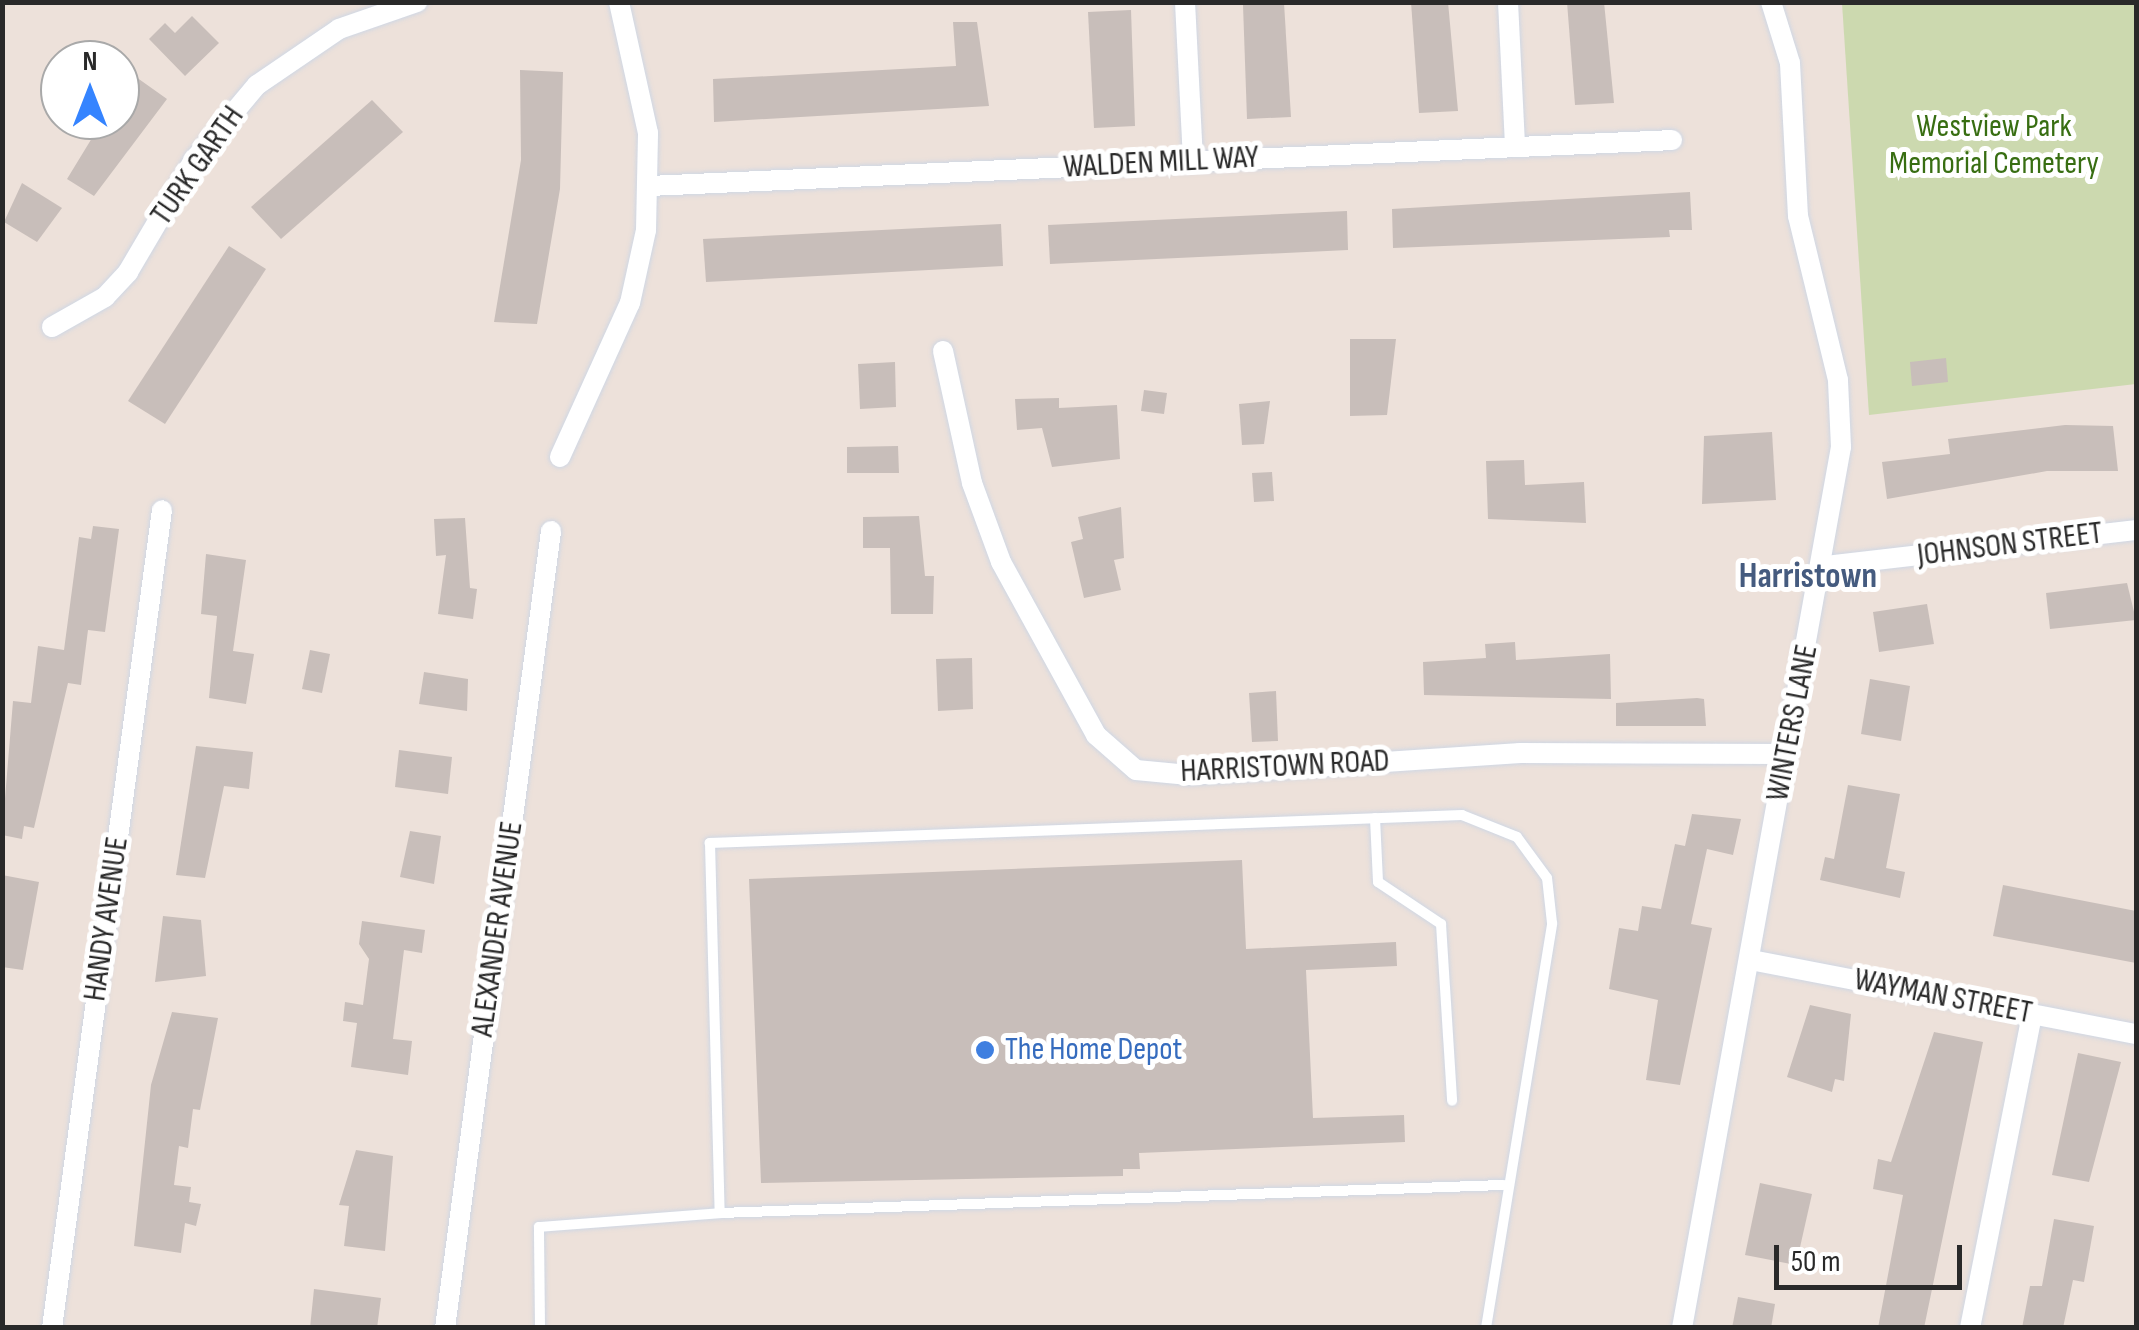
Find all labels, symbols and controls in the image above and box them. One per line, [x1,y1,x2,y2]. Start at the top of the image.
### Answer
north arrow [40,40,140,140]
text: N [83,45,97,78]
street label: TURK GARTH [143,99,253,233]
park label: Westview Park Memorial Cemetery [1889,109,2099,184]
street label: WALDEN MILL WAY [1062,139,1260,187]
street label: JOHNSON STREET [1915,515,2105,575]
district label: Harristown [1739,556,1877,598]
street label: WINTERS LANE [1759,641,1827,805]
street label: HARRISTOWN ROAD [1179,742,1391,792]
street label: ALEXANDER AVENUE [464,819,532,1039]
street label: HANDY AVENUE [76,834,138,1004]
street label: WAYMAN STREET [1851,961,2035,1033]
place label: The Home Depot [1005,1031,1182,1069]
marker: The Home Depot [974,1039,996,1061]
scale bar [1779,1225,1966,1287]
text: 50 m [1791,1244,1840,1280]

